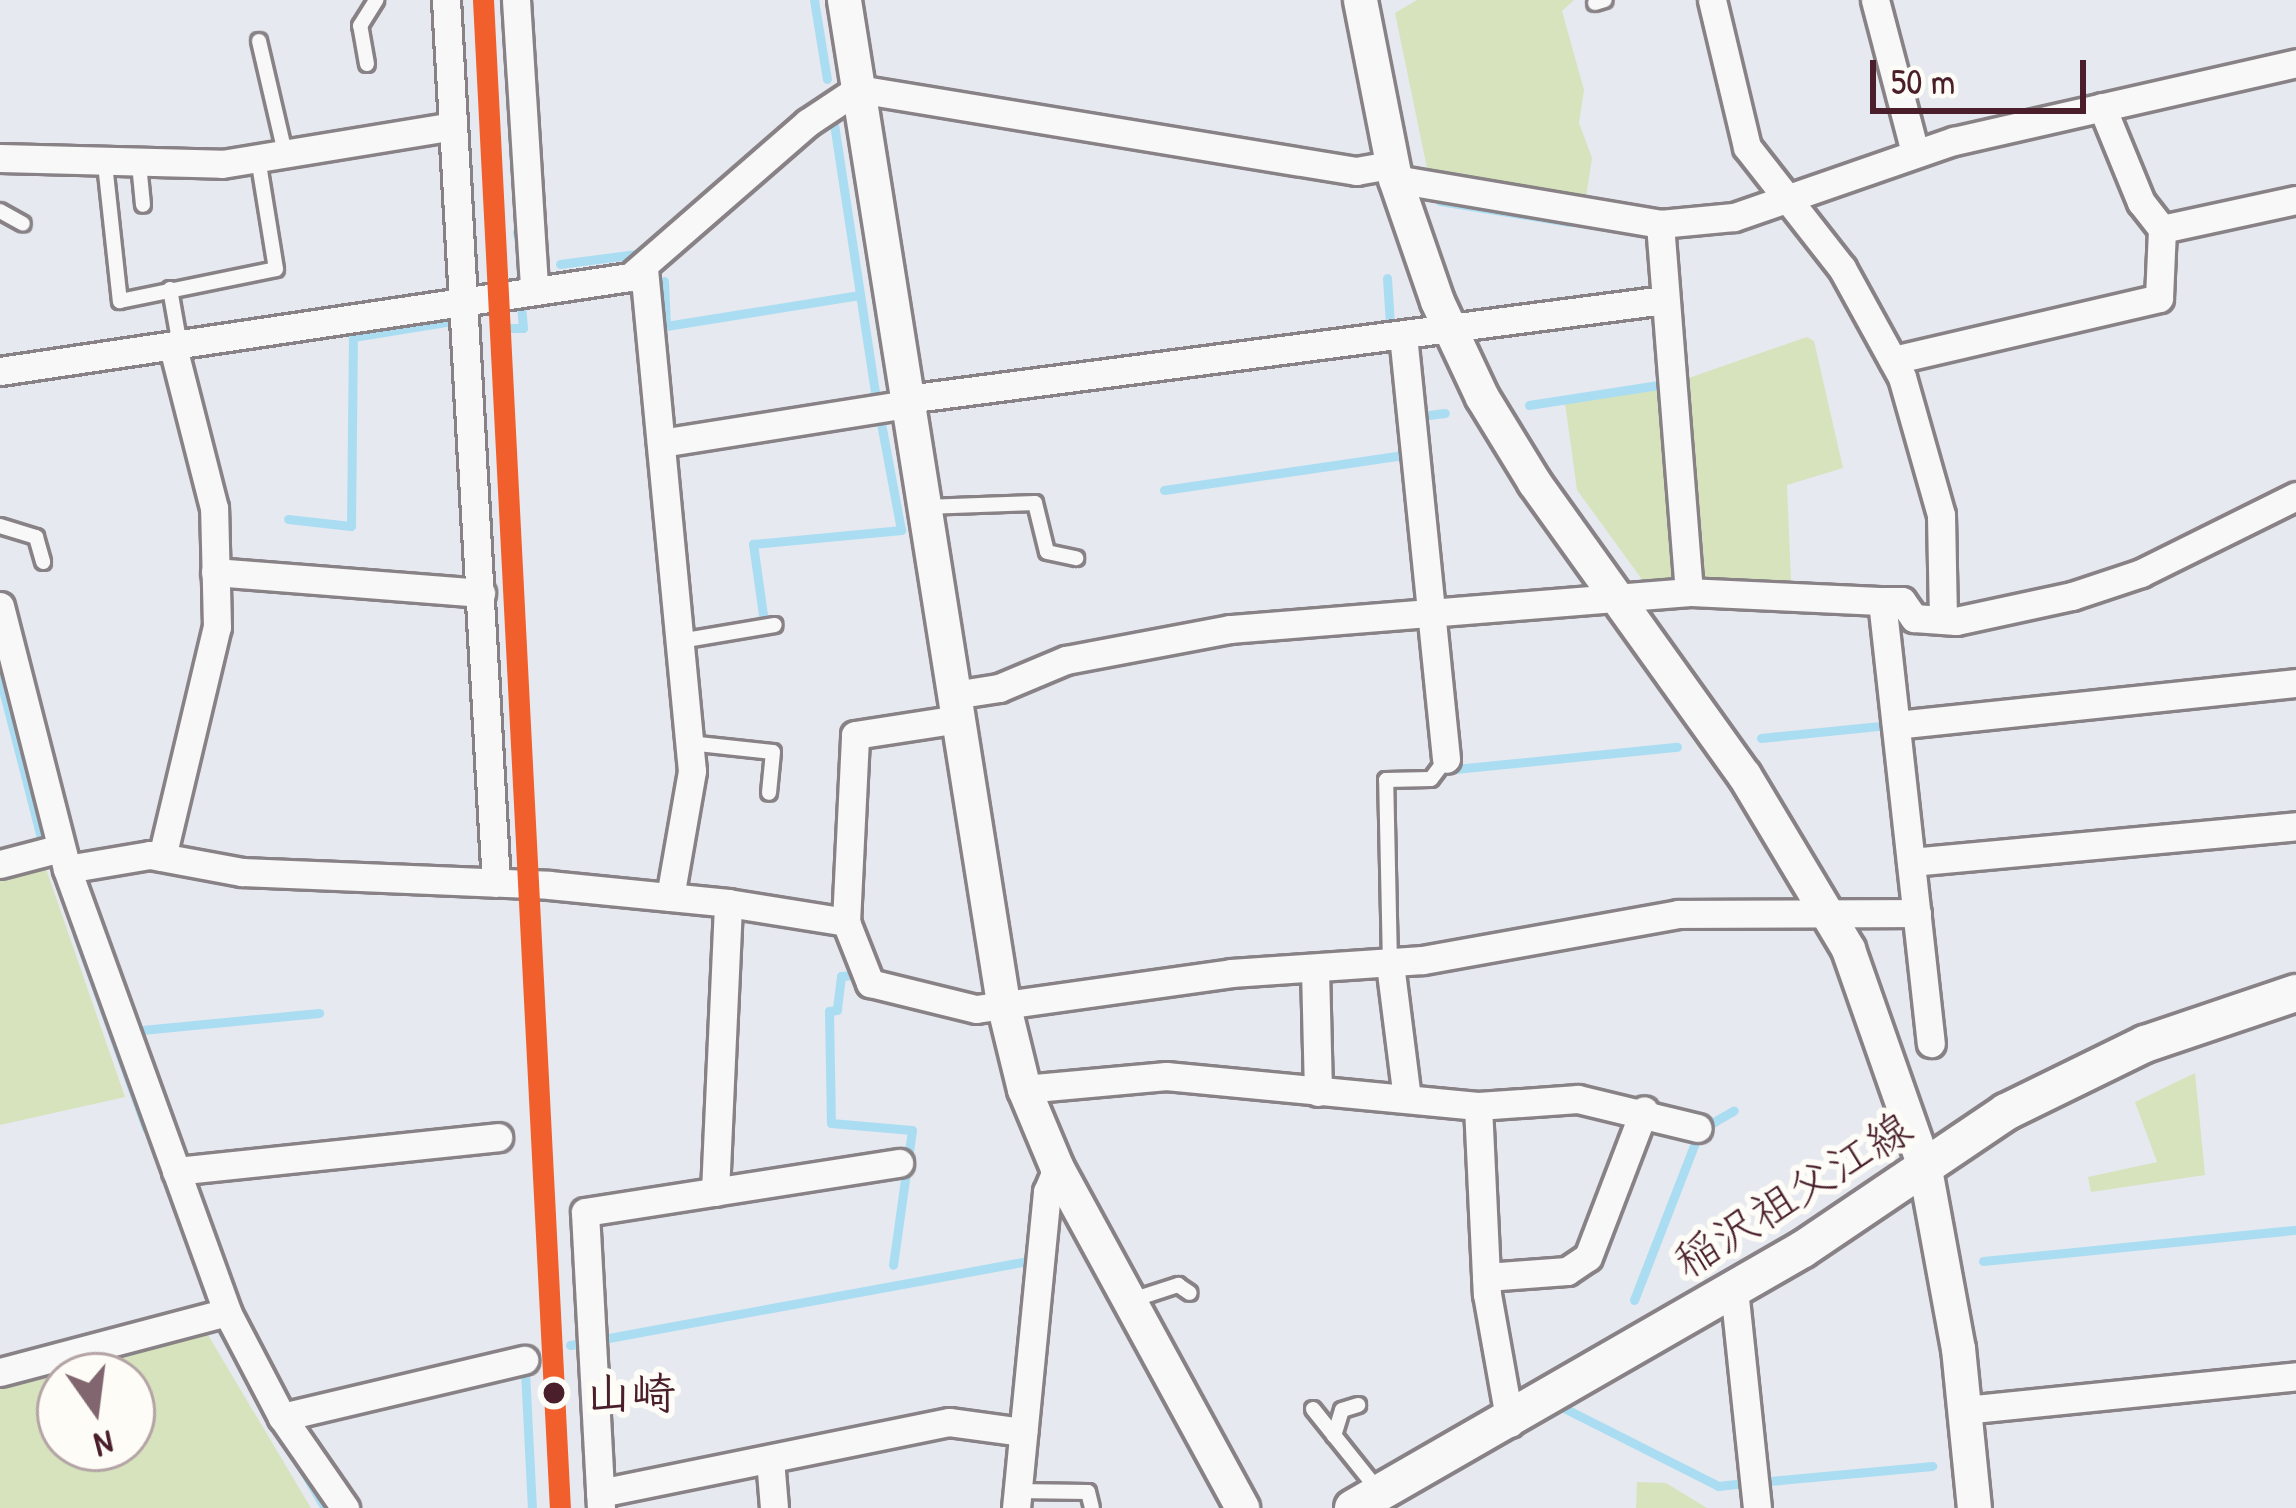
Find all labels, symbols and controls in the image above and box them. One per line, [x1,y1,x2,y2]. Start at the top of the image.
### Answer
scale bar [1876,36,2092,110]
text: 50 m [1891,56,1955,105]
street label: 稲沢祖父江線 [1663,1100,1921,1288]
north arrow [36,1352,156,1472]
place label: 山崎 [586,1366,676,1420]
marker: 山崎 [533,1372,575,1414]
text: N [90,1421,118,1467]

